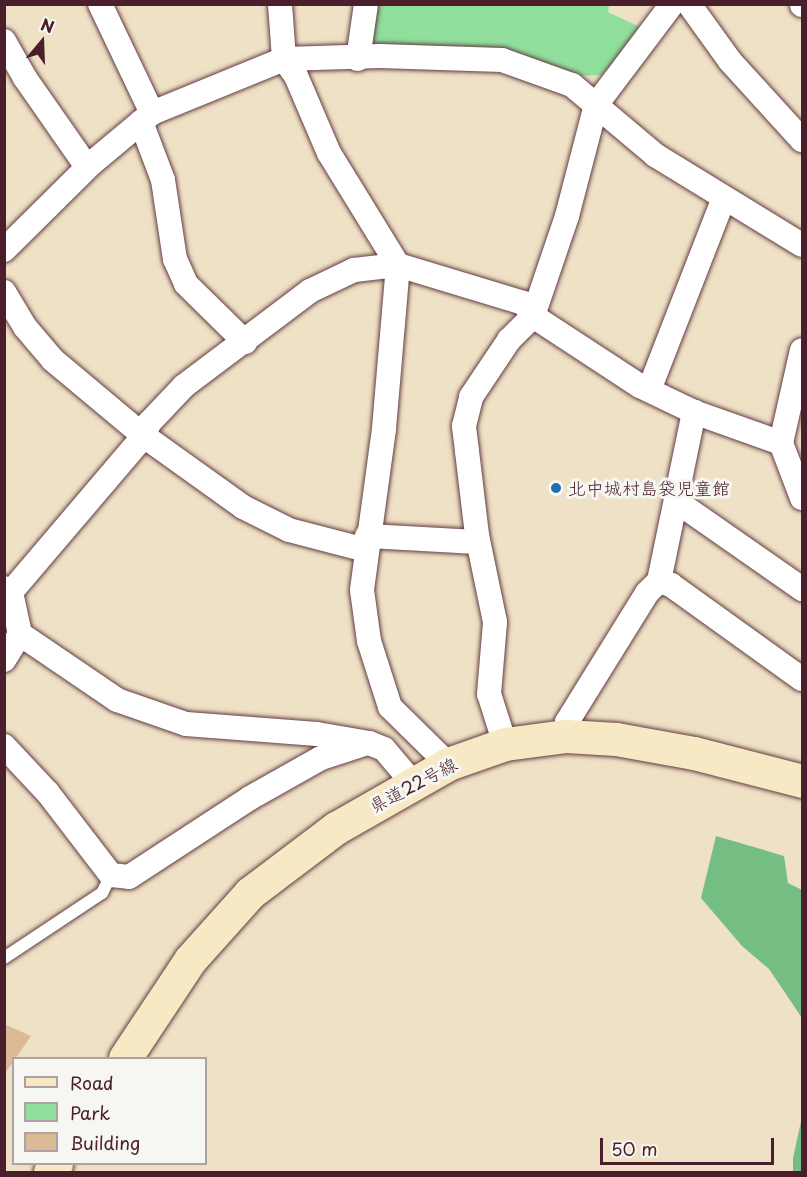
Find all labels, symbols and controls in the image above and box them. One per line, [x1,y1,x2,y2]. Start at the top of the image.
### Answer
north arrow [12,12,72,72]
text: N [38,12,58,38]
place label: 北中城村島袋児童館 [568,477,730,499]
marker: 北中城村島袋児童館 [549,481,563,495]
street label: 県道22号線 [365,753,461,817]
legend [12,1057,207,1165]
text: Road [70,1069,114,1096]
text: Park [70,1099,110,1126]
scale bar [603,1126,777,1164]
text: Building [70,1129,140,1156]
text: 50 m [611,1135,658,1162]

